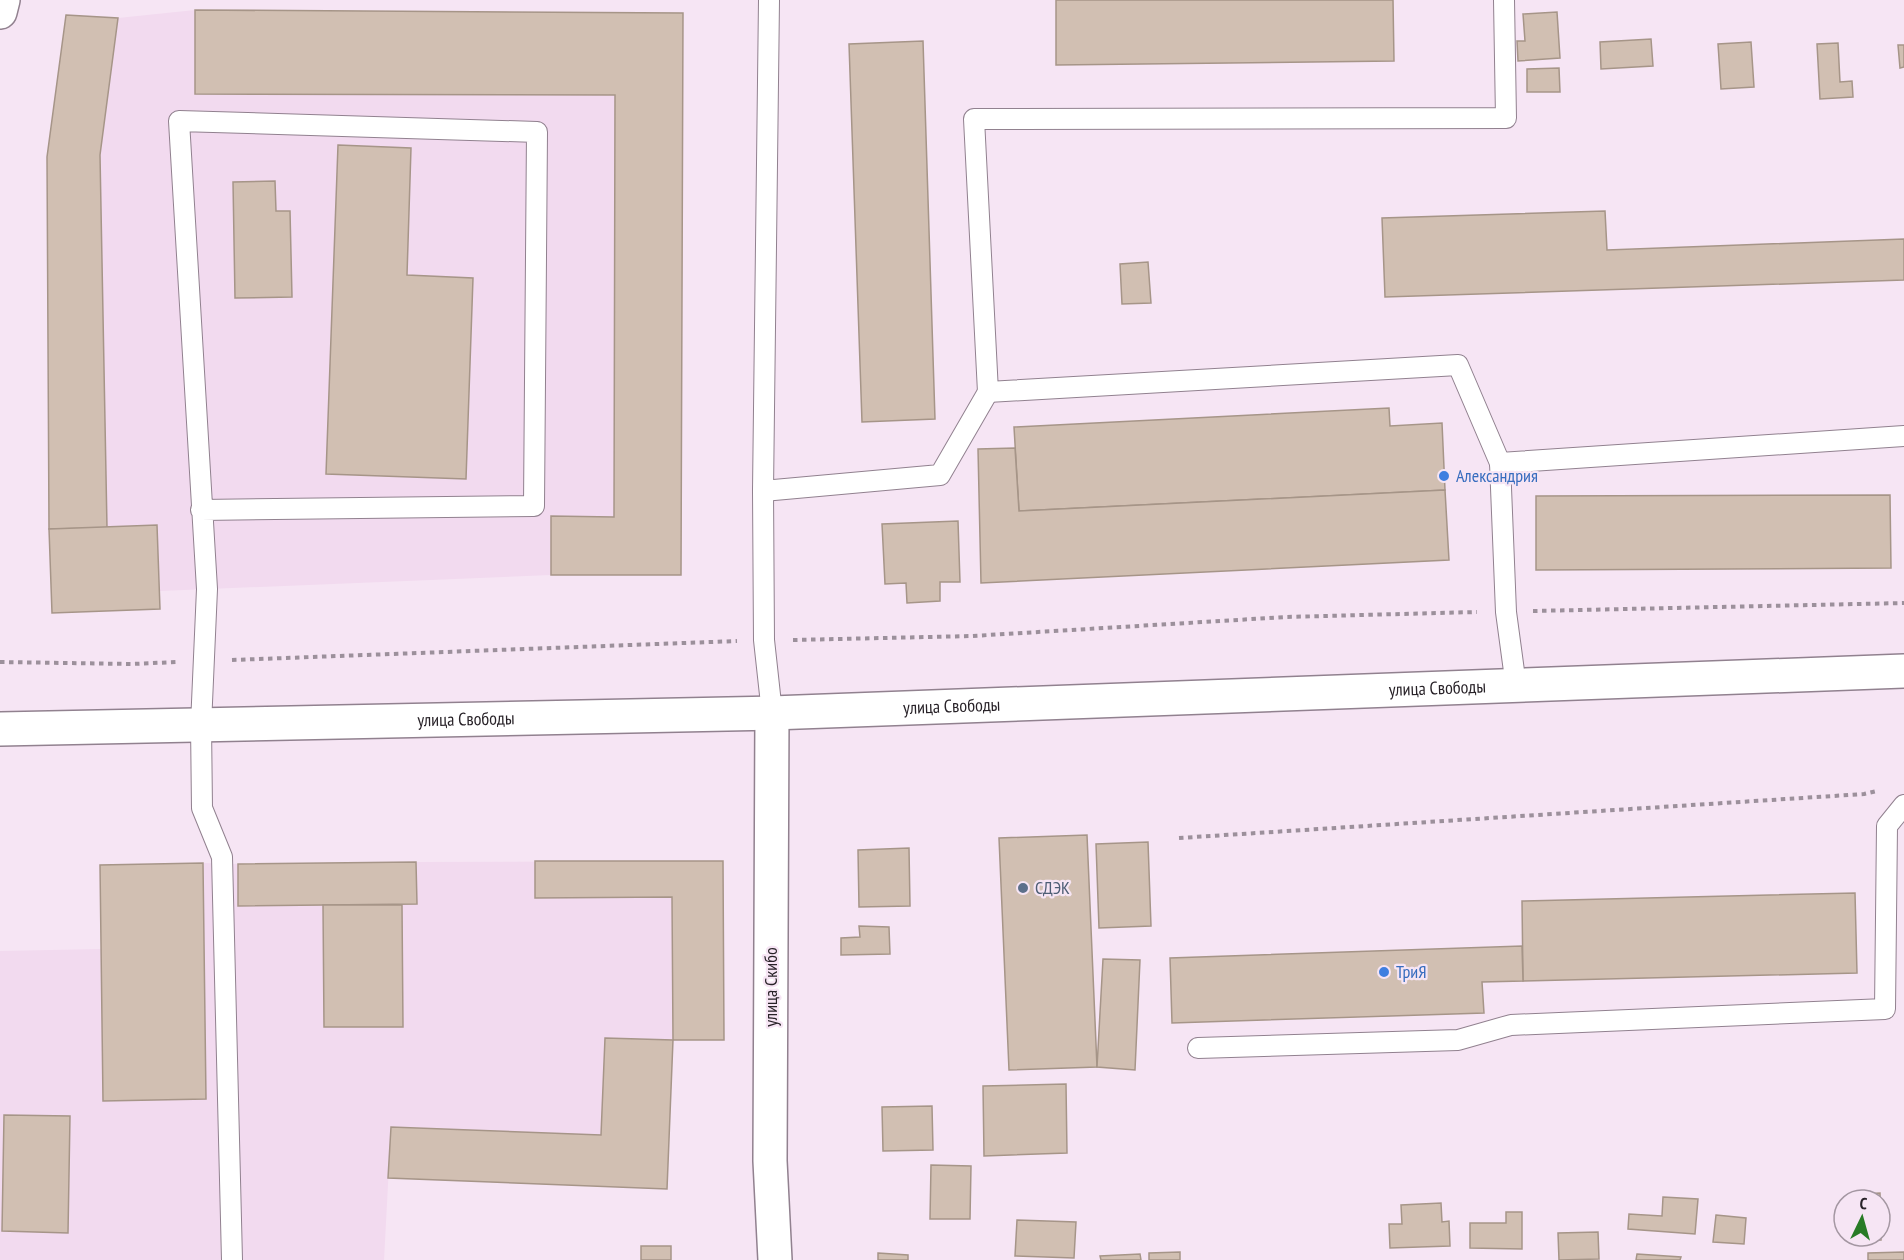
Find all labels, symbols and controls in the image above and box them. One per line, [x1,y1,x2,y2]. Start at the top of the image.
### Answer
place label: Александрия [1456,464,1538,487]
marker: Александрия [1437,469,1451,483]
street label: улица Свободы [1388,675,1486,701]
street label: улица Свободы [903,693,1001,719]
street label: улица Свободы [417,706,515,731]
place label: СДЭК [1035,876,1070,899]
marker: СДЭК [1016,881,1030,895]
street label: улица Скибо [759,947,782,1027]
place label: ТриЯ [1396,960,1426,983]
marker: ТриЯ [1377,965,1391,979]
north arrow [1832,1188,1892,1248]
text: С [1859,1193,1869,1213]

